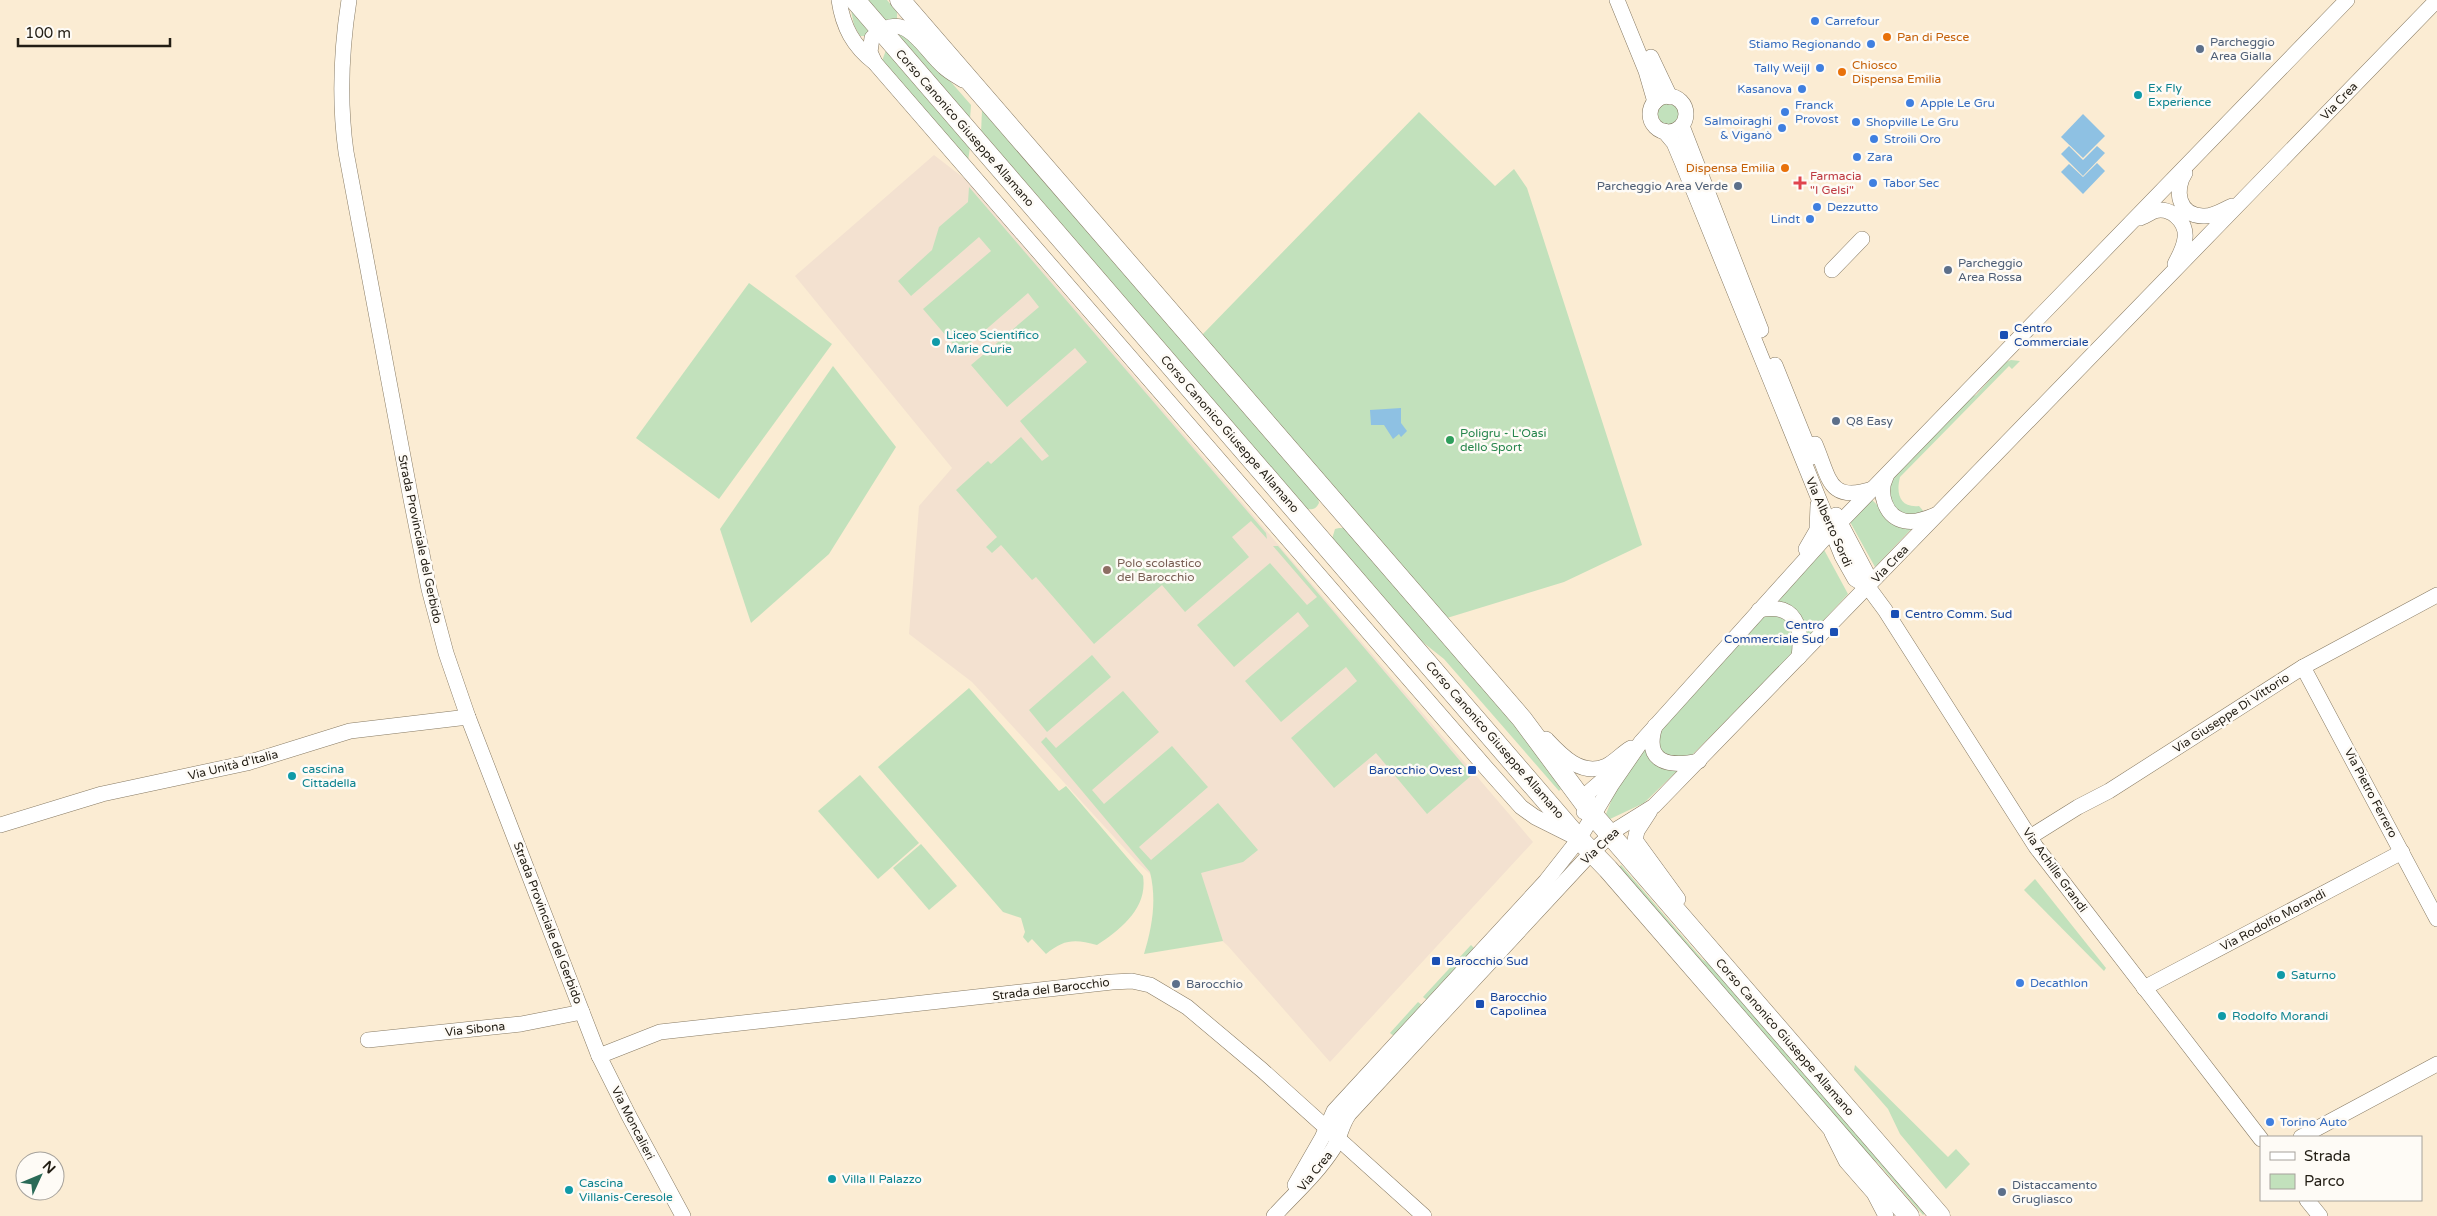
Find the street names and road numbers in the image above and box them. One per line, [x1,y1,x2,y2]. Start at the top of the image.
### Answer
street label: Corso Canonico Giuseppe Allamano [893,46,1037,210]
street label: Via Crea [2318,79,2360,123]
street label: Corso Canonico Giuseppe Allamano [1158,352,1302,516]
street label: Strada Provinciale del Gerbido [395,453,445,625]
street label: Via Alberto Sordi [1803,475,1855,569]
street label: Via Crea [1869,542,1911,586]
street label: Corso Canonico Giuseppe Allamano [1423,658,1567,822]
street label: Via Giuseppe Di Vittorio [2170,670,2292,756]
street label: Via Pietro Ferrero [2341,746,2401,840]
street label: Via Unità d'Italia [187,747,279,783]
street label: Via Crea [1578,825,1622,867]
street label: Via Achille Grandi [2020,825,2090,915]
street label: Strada Provinciale del Gerbido [511,840,585,1006]
street label: Via Rodolfo Morandi [2218,886,2328,954]
street label: Corso Canonico Giuseppe Allamano [1713,955,1857,1119]
street label: Strada del Barocchio [992,975,1110,1003]
street label: Via Sibona [444,1019,506,1039]
street label: Via Moncalieri [608,1084,658,1162]
street label: Via Crea [1295,1148,1335,1194]

